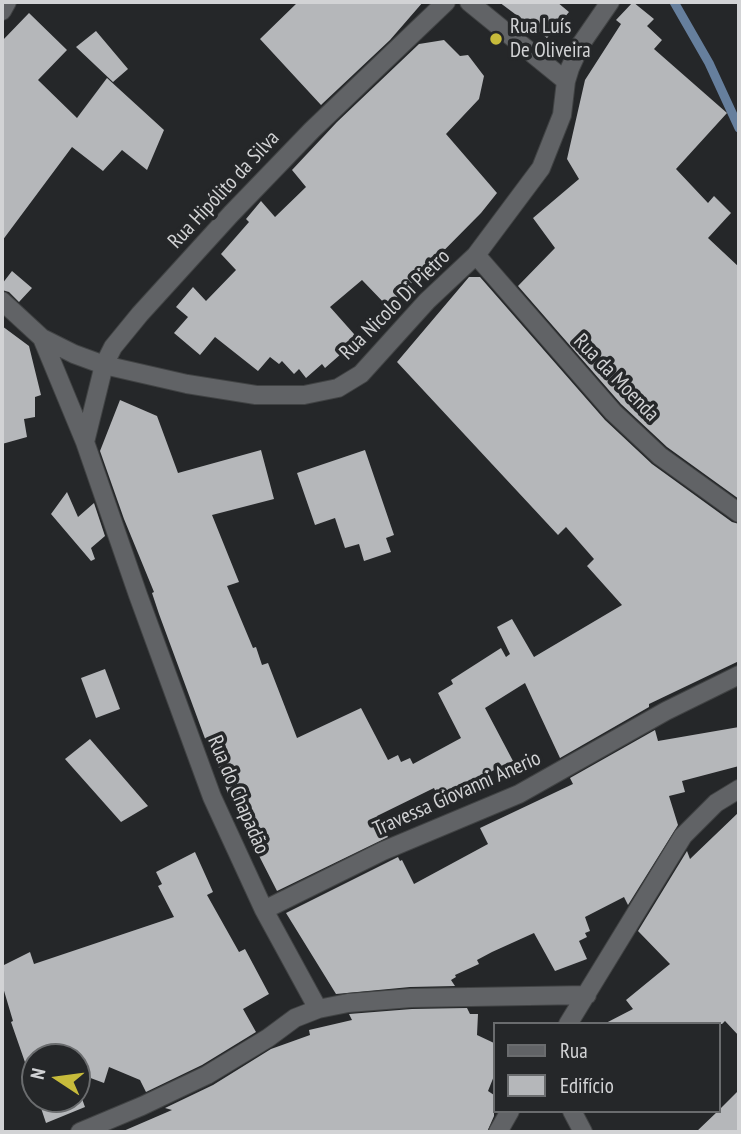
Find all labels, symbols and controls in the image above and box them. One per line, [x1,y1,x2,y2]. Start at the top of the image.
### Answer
place label: Rua Luís De Oliveira [510,14,591,64]
marker: Rua Luís De Oliveira [488,31,504,47]
street label: Rua Hipólito da Silva [163,126,285,254]
street label: Rua Nicolo Di Pietro [335,245,455,365]
street label: Rua da Moenda [568,329,664,427]
street label: Rua do Chapadão [202,732,274,858]
street label: Travessa Giovanni Anerio [369,746,545,842]
legend [492,1022,720,1113]
text: Rua [560,1037,588,1064]
north arrow [21,1043,91,1113]
text: N [25,1066,50,1081]
text: Edifício [560,1072,614,1099]

